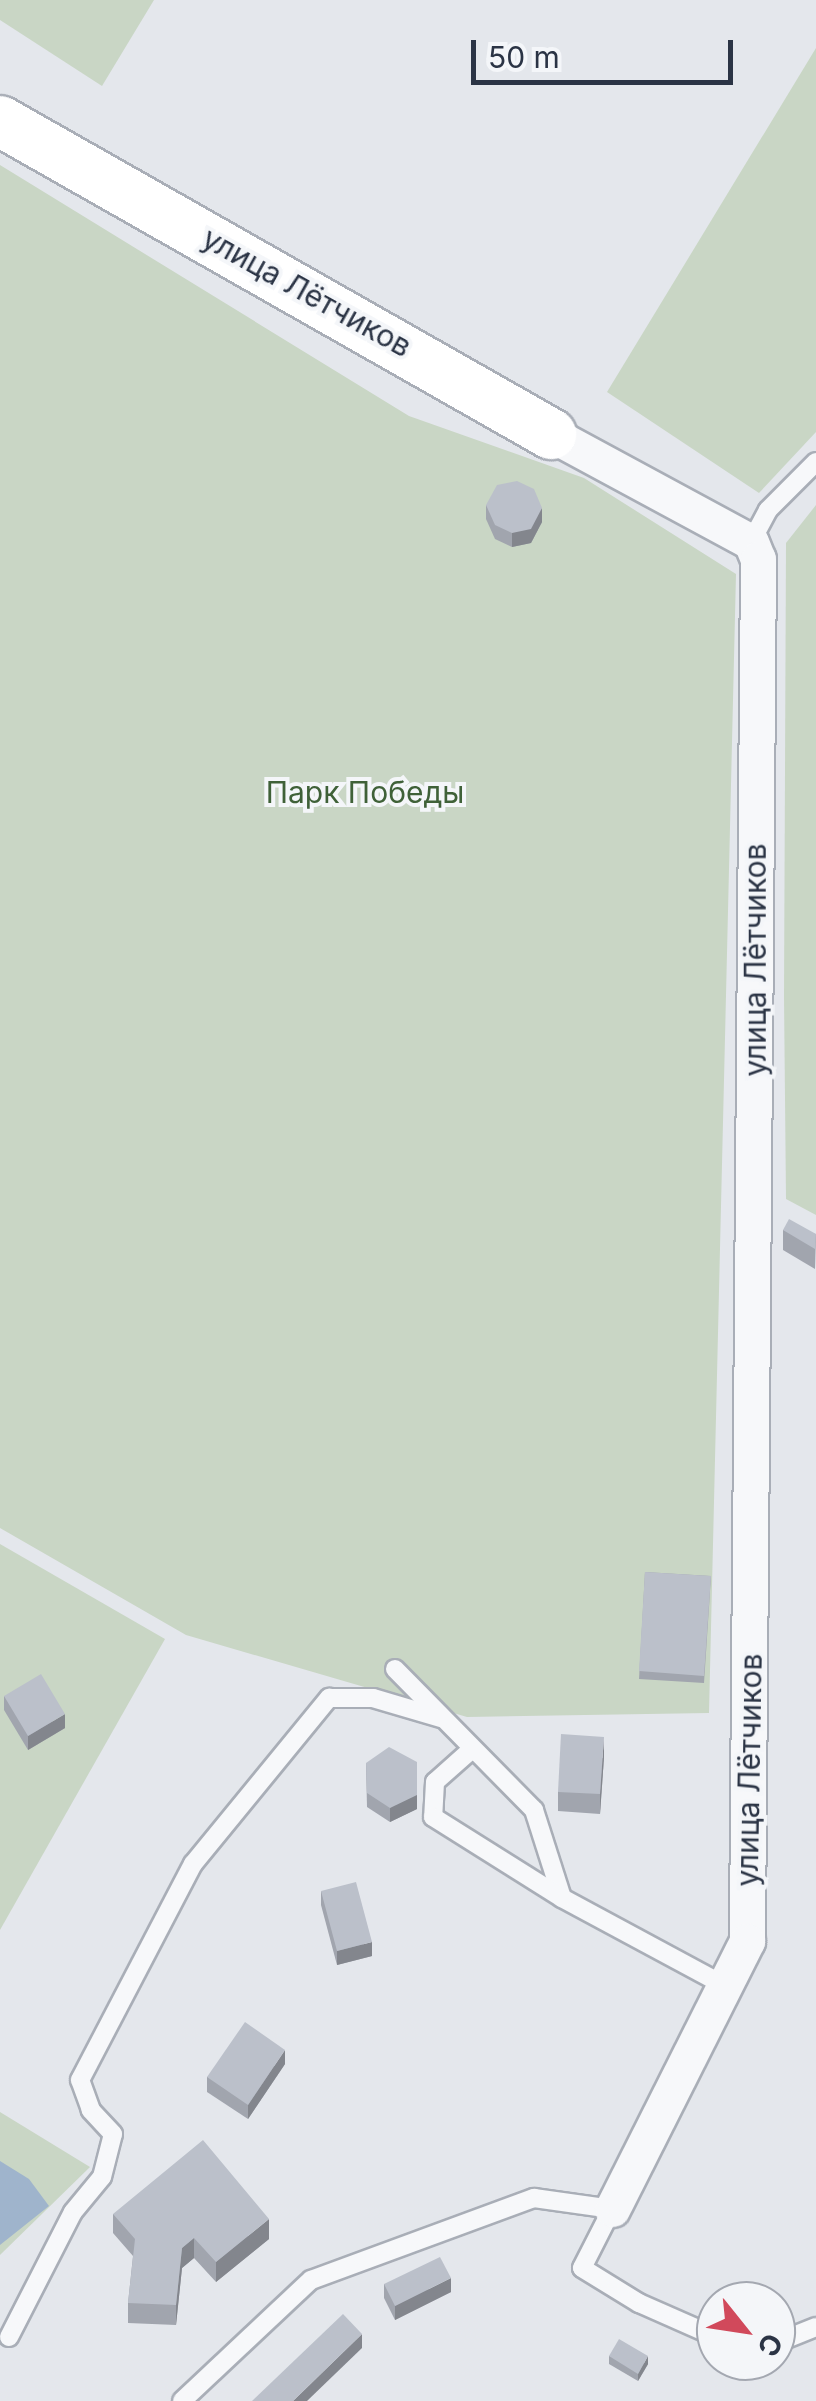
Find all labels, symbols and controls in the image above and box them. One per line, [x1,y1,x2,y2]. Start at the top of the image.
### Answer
scale bar [476,20,738,82]
text: 50 m [488,39,560,75]
street label: улица Лётчиков [196,220,418,364]
park label: Парк Победы [266,774,464,810]
street label: улица Лётчиков [737,843,773,1077]
street label: улица Лётчиков [729,1653,769,1887]
north arrow [696,2281,796,2381]
text: С [750,2328,790,2362]

